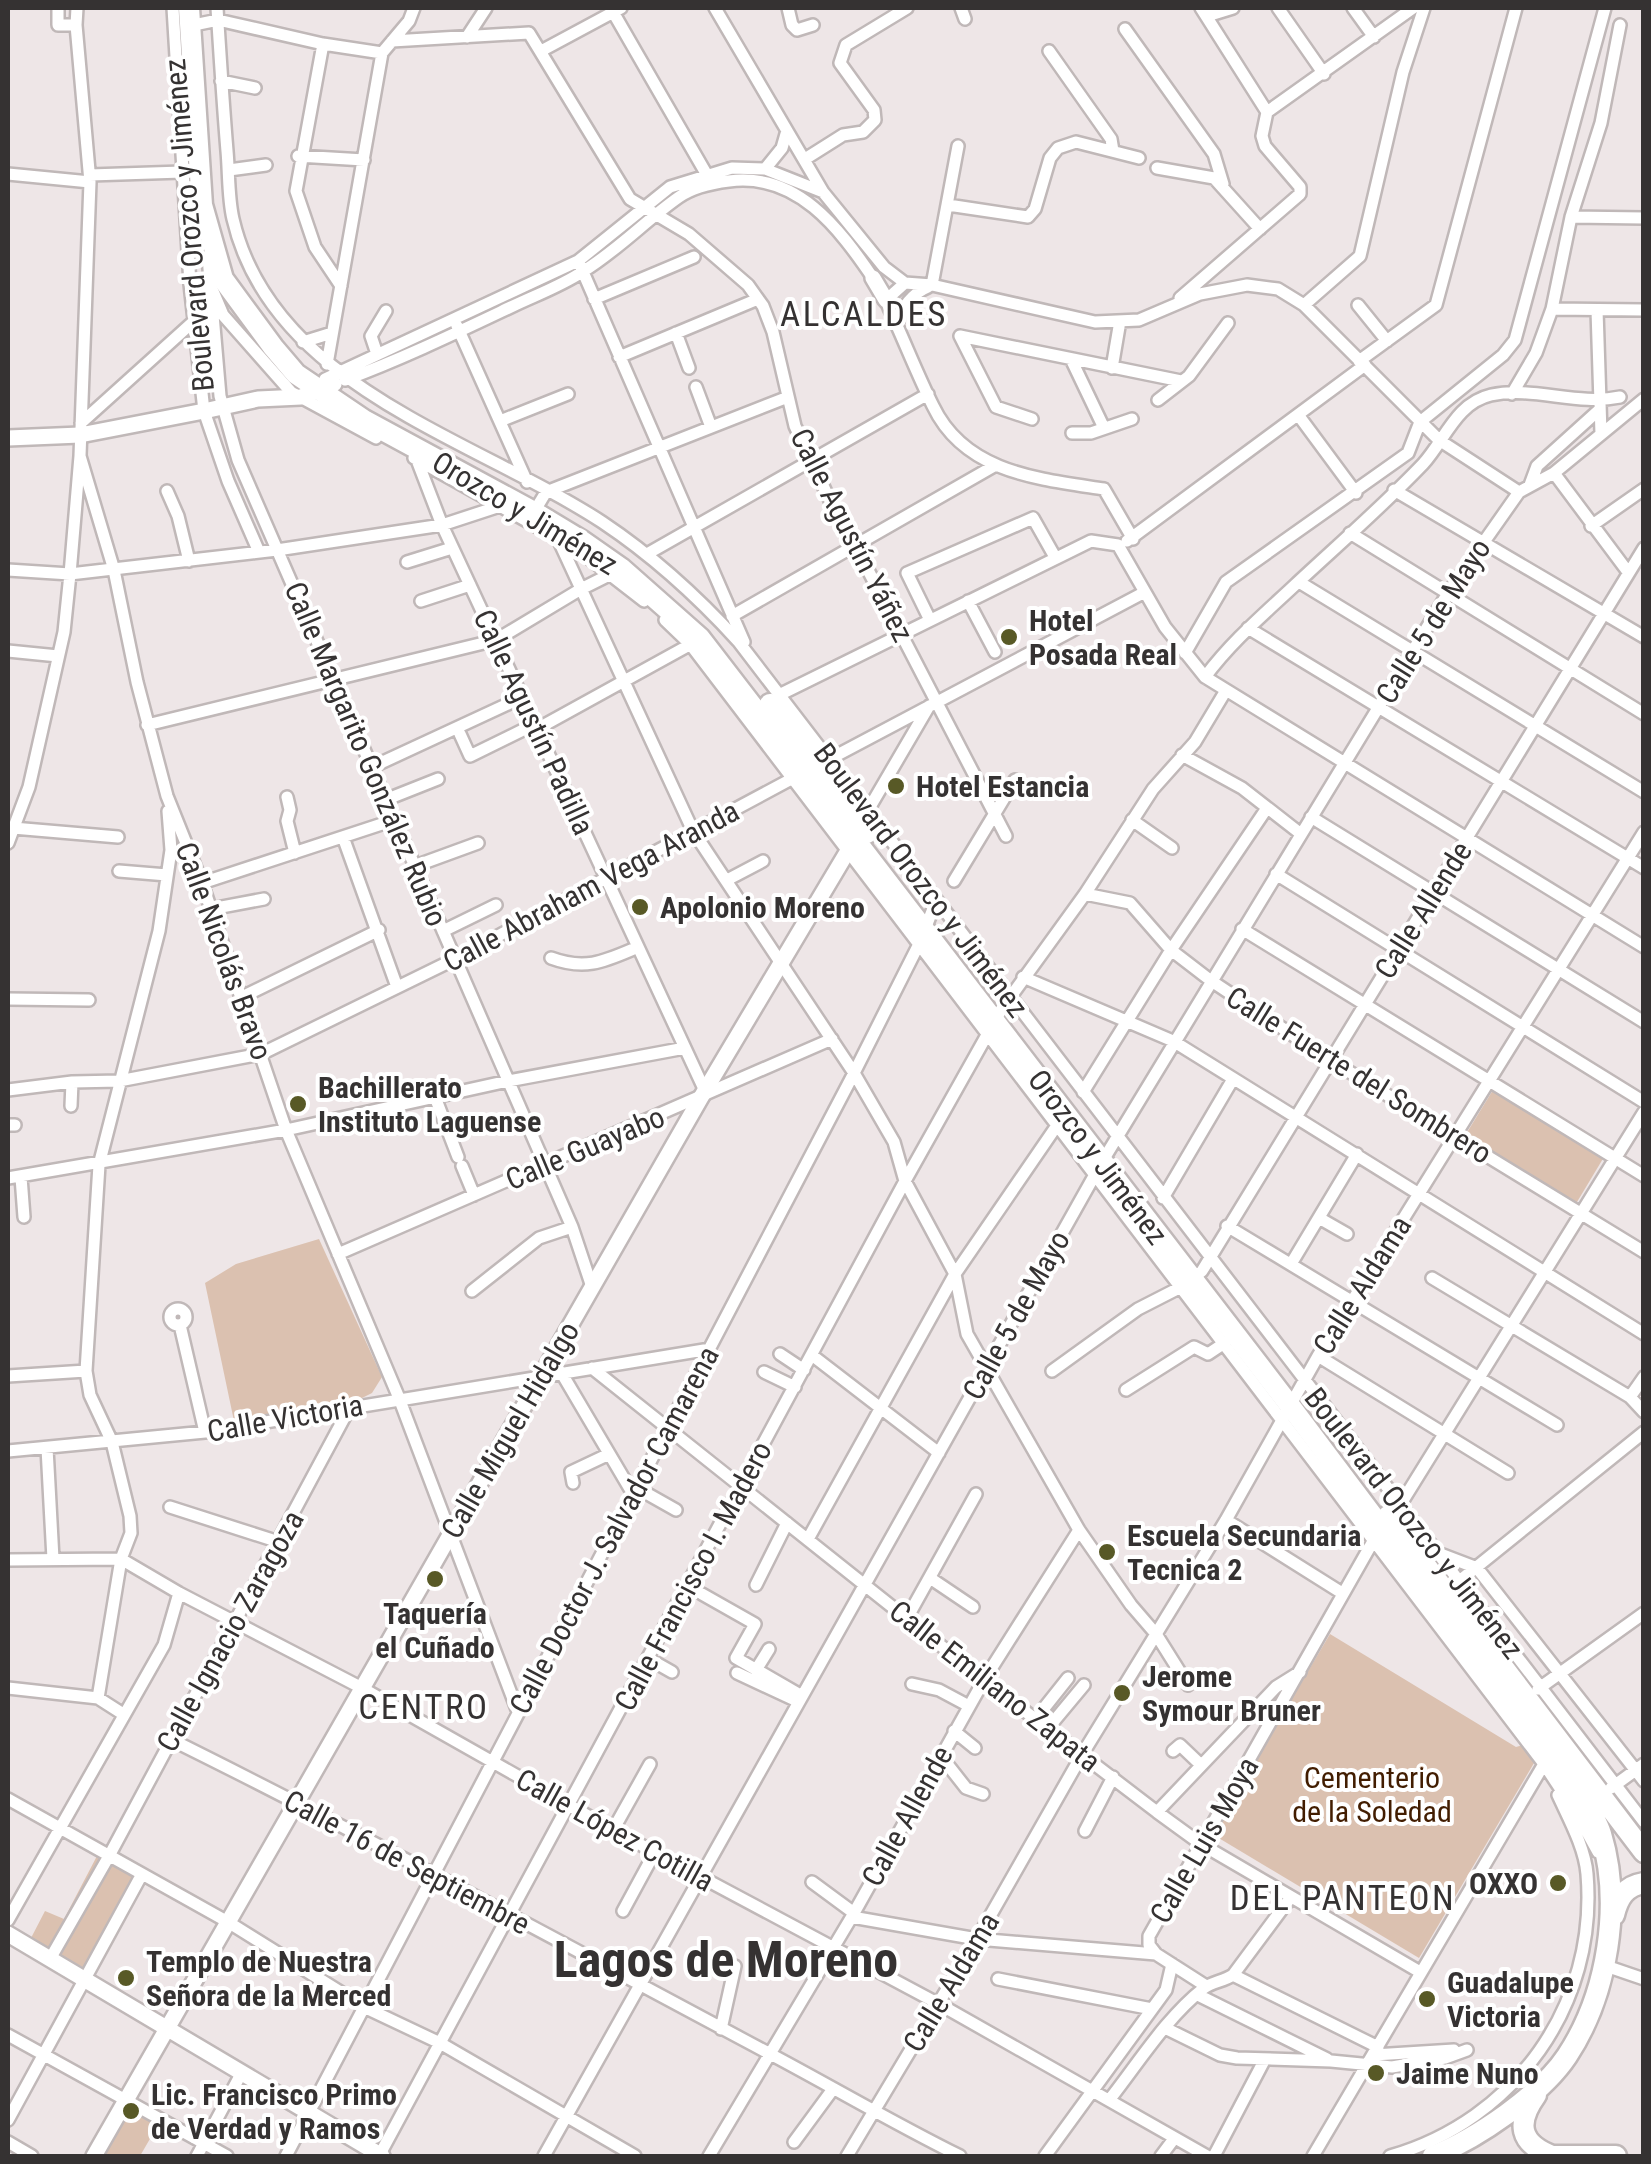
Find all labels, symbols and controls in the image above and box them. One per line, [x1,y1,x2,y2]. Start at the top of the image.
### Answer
street label: Boulevard Orozco y Jiménez [157,57,221,393]
district label: ALCALDES [780,294,948,335]
street label: Calle Agustín Yáñez [783,423,921,647]
street label: Orozco y Jiménez [426,444,624,582]
street label: Calle 5 de Mayo [1368,532,1498,710]
street label: Calle Margarito González Rubio [277,577,455,931]
place label: Hotel Posada Real [1029,603,1177,672]
street label: Calle Agustín Padilla [466,604,602,840]
marker: Hotel Posada Real [998,626,1020,648]
street label: Boulevard Orozco y Jiménez [807,736,1035,1024]
place label: Hotel Estancia [916,769,1089,804]
marker: Hotel Estancia [885,775,907,797]
street label: Calle Abraham Vega Aranda [437,793,745,979]
street label: Calle Allende [1367,835,1479,985]
street label: Calle Nicolás Bravo [168,837,280,1065]
place label: Apolonio Moreno [660,890,865,925]
marker: Apolonio Moreno [629,896,651,918]
street label: Calle Fuerte del Sombrero [1220,979,1498,1171]
street label: Orozco y Jiménez [1021,1063,1175,1251]
place label: Bachillerato Instituto Laguense [318,1070,541,1139]
marker: Bachillerato Instituto Laguense [287,1093,309,1115]
street label: Calle Guayabo [500,1099,670,1197]
street label: Calle Aldama [1306,1209,1418,1361]
street label: Calle 5 de Mayo [955,1224,1077,1406]
street label: Calle Miguel Hidalgo [434,1315,586,1545]
street label: Calle Doctor J. Salvador Camarena [502,1340,726,1720]
street label: Boulevard Orozco y Jiménez [1297,1381,1531,1665]
street label: Calle Victoria [204,1387,366,1449]
street label: Calle Francisco I. Madero [607,1435,779,1717]
street label: Calle Ignacio Zaragoza [149,1504,311,1758]
place label: Escuela Secundaria Tecnica 2 [1127,1518,1361,1587]
marker: Escuela Secundaria Tecnica 2 [1096,1541,1118,1563]
marker: Taquería el Cuñado [424,1568,446,1590]
street label: Calle Emiliano Zapata [883,1593,1107,1779]
place label: Taquería el Cuñado [375,1596,495,1665]
place label: Jerome Symour Bruner [1142,1659,1321,1728]
marker: Jerome Symour Bruner [1111,1682,1133,1704]
district label: CENTRO [358,1687,490,1728]
street label: Calle Allende [854,1740,960,1892]
street label: Calle Luis Moya [1142,1751,1266,1929]
park label: Cementerio de la Soledad [1292,1760,1452,1829]
street label: Calle López Cotilla [510,1761,720,1899]
street label: Calle 16 de Septiembre [278,1782,536,1942]
place label: OXXO [1469,1866,1538,1901]
marker: OXXO [1547,1872,1569,1894]
district label: DEL PANTEON [1230,1878,1456,1919]
street label: Calle Aldama [896,1906,1006,2058]
district label: Lagos de Moreno [554,1931,898,1989]
place label: Templo de Nuestra Señora de la Merced [146,1944,391,2013]
place label: Guadalupe Victoria [1447,1965,1574,2034]
marker: Templo de Nuestra Señora de la Merced [115,1967,137,1989]
marker: Guadalupe Victoria [1416,1988,1438,2010]
place label: Jaime Nuno [1396,2056,1539,2091]
marker: Jaime Nuno [1365,2062,1387,2084]
place label: Lic. Francisco Primo de Verdad y Ramos [151,2077,397,2146]
marker: Lic. Francisco Primo de Verdad y Ramos [120,2100,142,2122]

